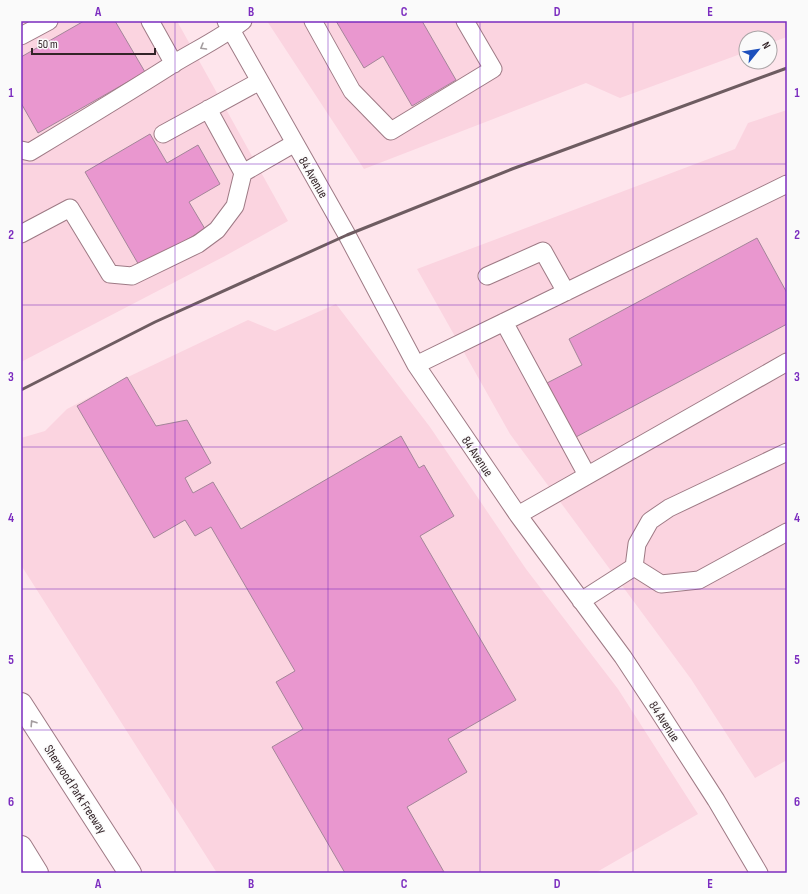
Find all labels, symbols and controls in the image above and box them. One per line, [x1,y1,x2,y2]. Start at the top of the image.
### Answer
text: A [94,4,102,20]
text: B [248,4,254,20]
text: C [401,4,408,20]
text: D [554,4,561,20]
text: E [707,4,713,20]
scale bar [32,30,155,56]
north arrow [738,30,778,70]
text: 50 m [38,37,58,52]
text: N [759,39,773,51]
one-way arrow [200,42,207,49]
text: 1 [8,85,14,101]
text: 1 [794,85,800,101]
street label: 84 Avenue [295,154,331,201]
text: 2 [8,227,14,243]
text: 2 [794,227,800,243]
text: 3 [8,369,14,385]
text: 3 [794,369,800,385]
street label: 84 Avenue [458,433,496,480]
text: 4 [8,510,14,526]
text: 4 [794,510,800,526]
text: 5 [8,652,14,668]
text: 5 [794,652,800,668]
street label: 84 Avenue [645,698,683,745]
one-way arrow [30,720,38,727]
street label: Sherwood Park Freeway [40,742,110,837]
text: 6 [8,794,14,810]
text: 6 [794,794,800,810]
text: A [94,876,102,892]
text: B [248,876,254,892]
text: C [401,876,408,892]
text: D [554,876,561,892]
text: E [707,876,713,892]

